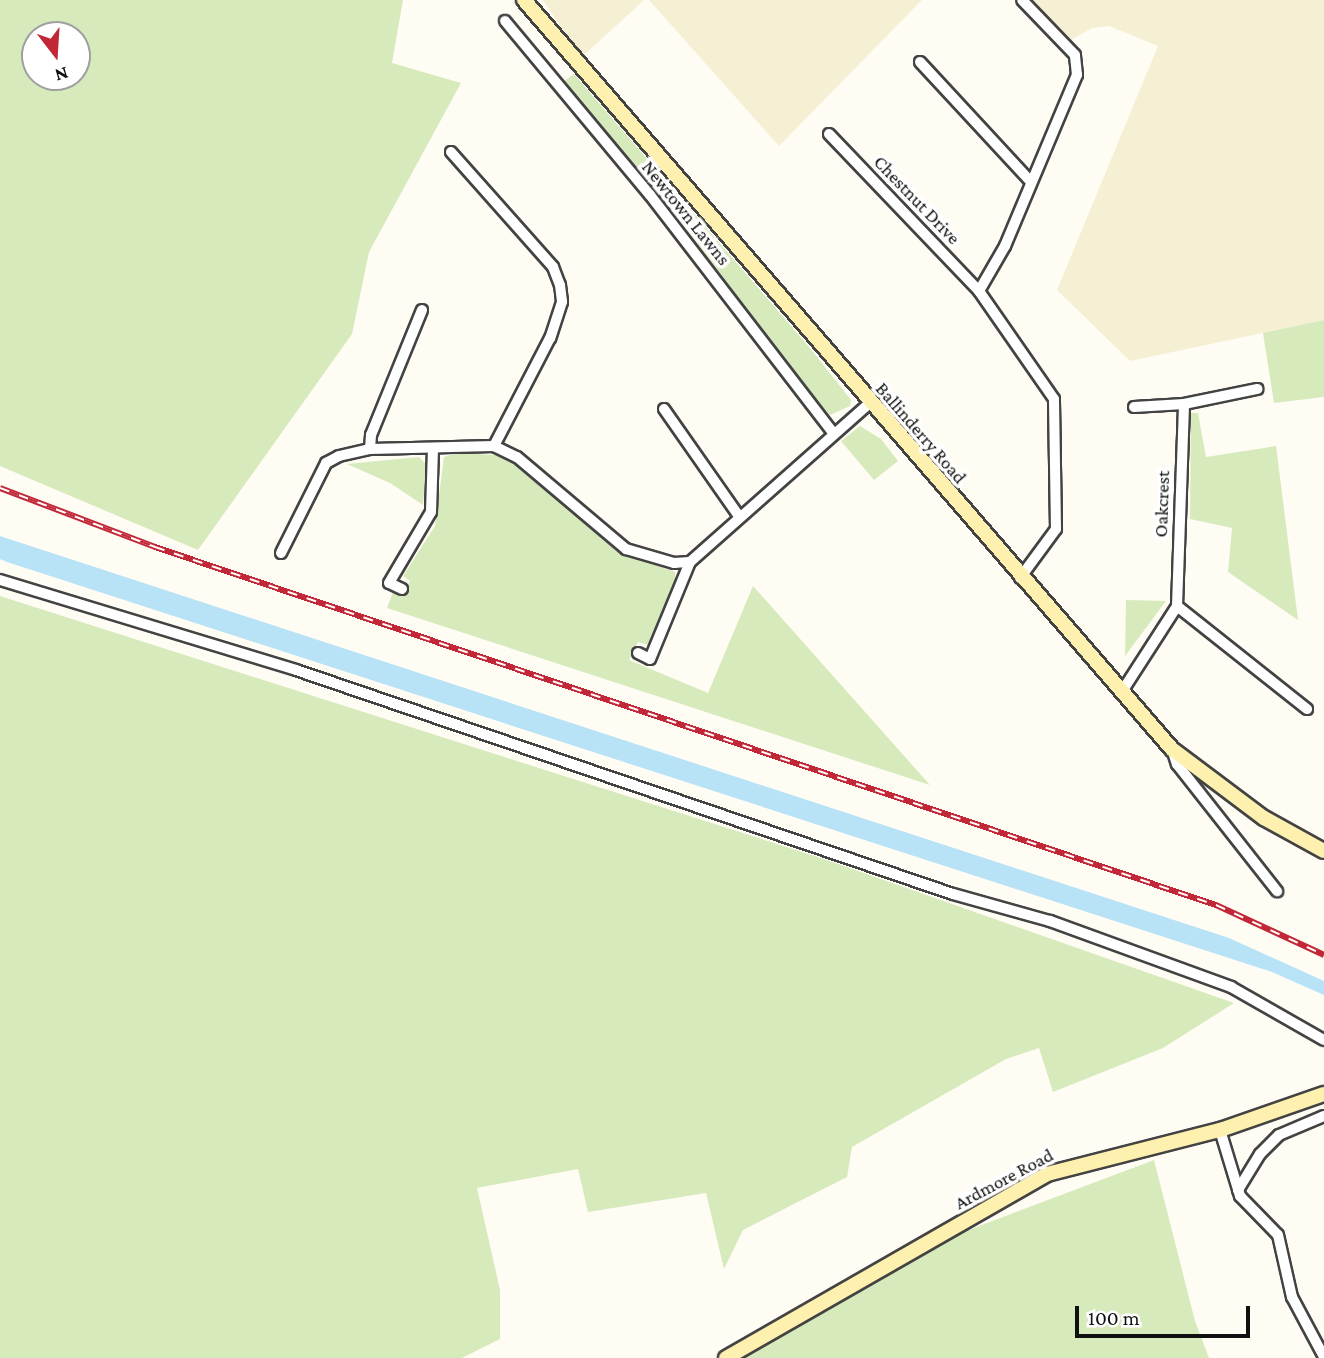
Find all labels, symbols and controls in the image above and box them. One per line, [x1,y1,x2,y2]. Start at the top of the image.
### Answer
north arrow [21,21,91,91]
text: N [52,63,71,87]
street label: Chestnut Drive [869,151,965,249]
street label: Newtown Lawns [637,156,735,270]
street label: Ballinderry Road [871,378,971,488]
street label: Oakcrest [1149,470,1175,538]
street label: Ardmore Road [951,1143,1057,1215]
scale bar [1079,1292,1254,1336]
text: 100 m [1088,1306,1140,1330]

